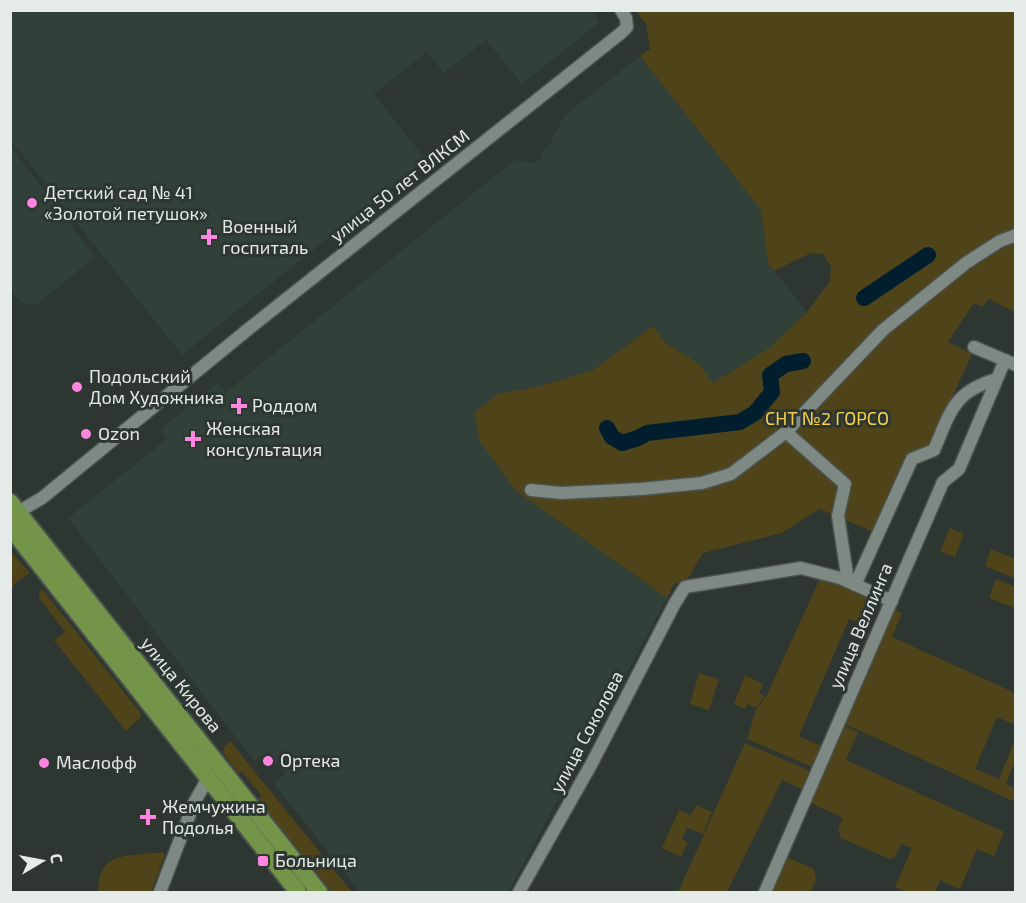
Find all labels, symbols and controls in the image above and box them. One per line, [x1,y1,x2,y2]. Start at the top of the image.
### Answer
street label: улица 50 лет ВЛКСМ [325,124,473,246]
place label: Детский сад № 41 «Золотой петушок» [44,181,208,224]
marker: Детский сад № 41 «Золотой петушок» [25,196,39,210]
place label: Военный госпиталь [222,215,308,258]
marker: Военный госпиталь [200,228,218,246]
place label: Подольский Дом Художника [89,365,224,408]
marker: Подольский Дом Художника [70,380,84,394]
place label: Роддом [252,394,317,416]
marker: Роддом [230,397,248,415]
park label: СНТ №2 ГОРСО [765,407,889,429]
place label: Женская консультация [206,417,322,460]
place label: Ozon [98,422,140,444]
marker: Ozon [79,427,93,441]
marker: Женская консультация [184,430,202,448]
street label: улица Веллинга [824,559,897,692]
street label: улица Кирова [137,632,227,737]
street label: улица Соколова [545,667,627,796]
place label: Ортека [280,749,341,771]
place label: Маслофф [56,751,137,773]
marker: Ортека [261,754,275,768]
marker: Маслофф [37,756,51,770]
place label: Жемчужина Подолья [162,795,266,838]
marker: Жемчужина Подолья [139,808,157,826]
north arrow [12,831,72,891]
place label: Больница [275,849,357,871]
text: С [47,852,67,865]
marker: Больница [256,854,270,868]

